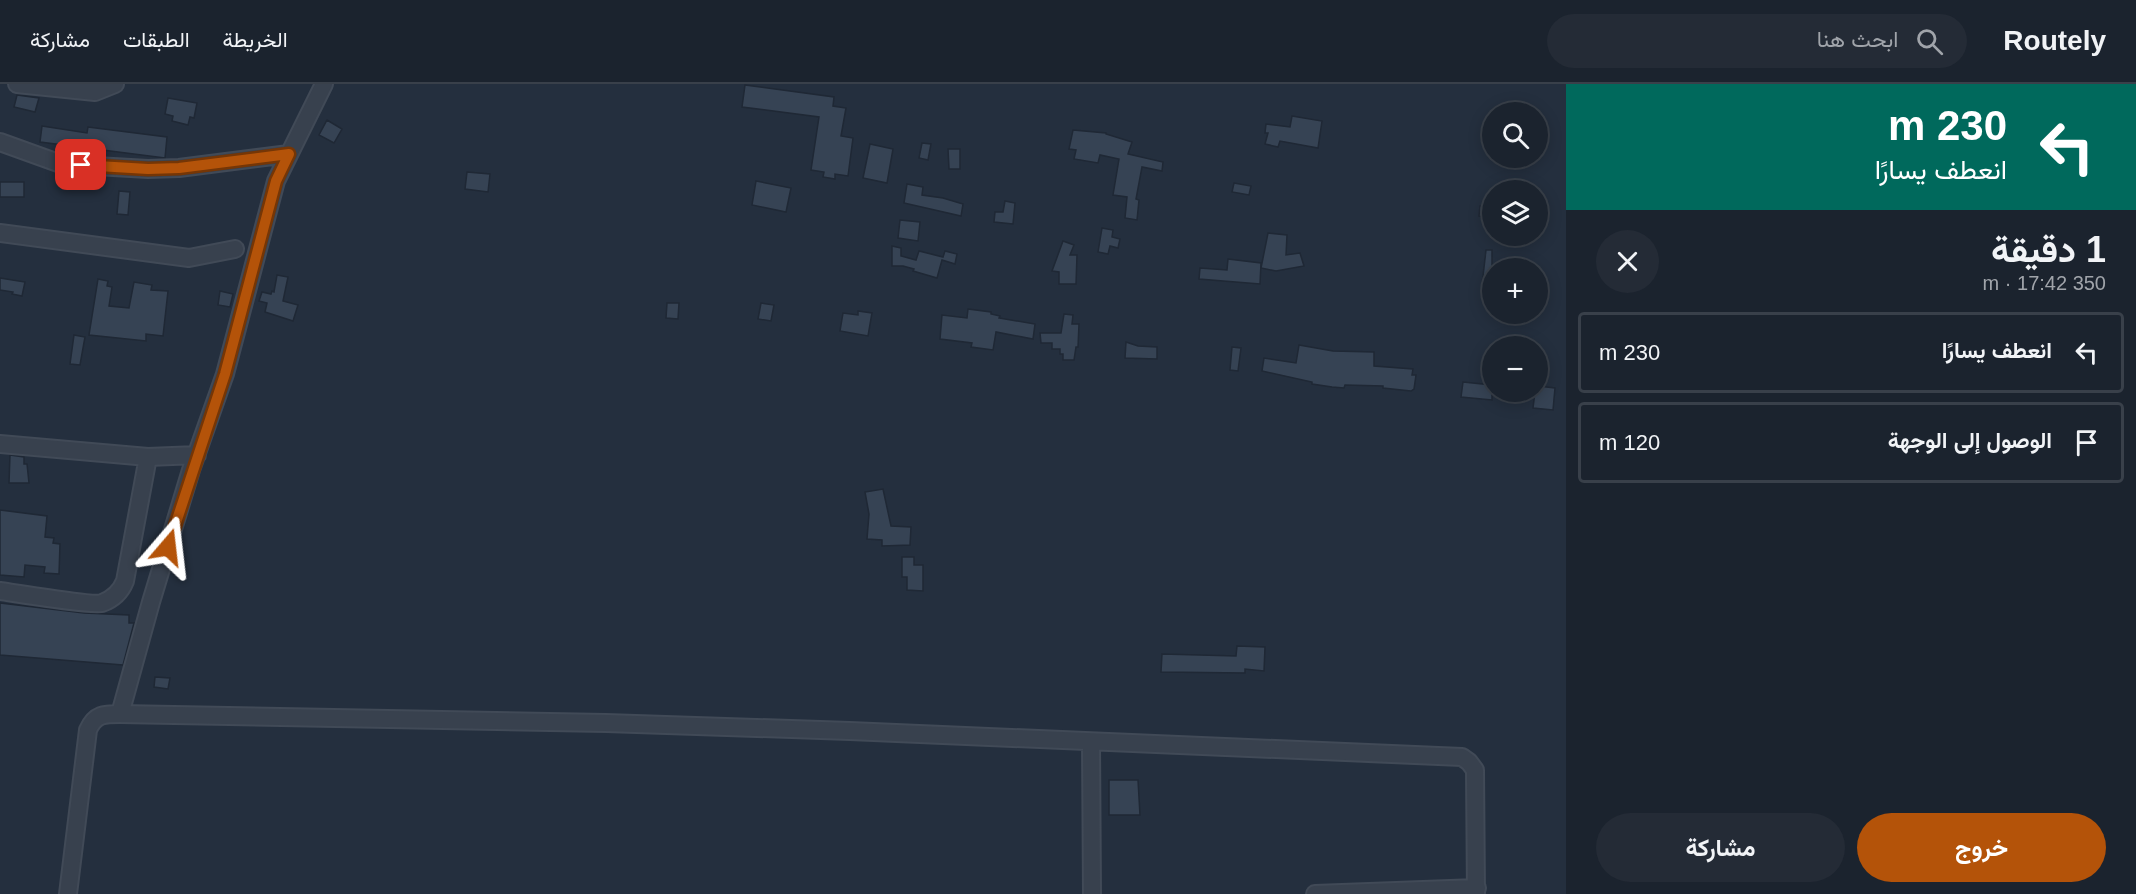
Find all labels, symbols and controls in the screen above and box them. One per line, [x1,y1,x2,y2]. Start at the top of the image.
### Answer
search box [1547,14,1967,68]
icon: search [1913,25,1946,58]
text: Routely [2003,25,2106,56]
text: ابحث هنا [1817,27,1898,52]
text: مشاركة [30,28,90,51]
text: الطبقات [123,28,190,51]
text: الخريطة [223,28,288,51]
map controls [1482,102,1548,402]
button: search [1482,102,1548,168]
text: 230 m [1888,102,2007,149]
icon: left [2028,108,2106,186]
pin [55,139,106,190]
icon: arrive [64,148,97,181]
text: انعطف يسارًا [1875,155,2007,185]
button: layers [1482,180,1548,246]
text: 1 دقيقة [1991,229,2106,270]
button: close [1596,230,1659,293]
button: + [1482,258,1548,324]
text: 350 m · 17:42 [1983,272,2106,294]
button: − [1482,336,1548,402]
icon: left [2070,336,2103,369]
text: انعطف يسارًا [1942,338,2052,363]
text: 230 m [1599,340,1660,365]
icon: arrive [2070,426,2103,459]
text: الوصول إلى الوجهة [1888,428,2052,453]
text: 120 m [1599,430,1660,455]
position arrow [136,515,200,579]
button: مشاركة [1596,813,1845,882]
button: خروج [1857,813,2106,882]

